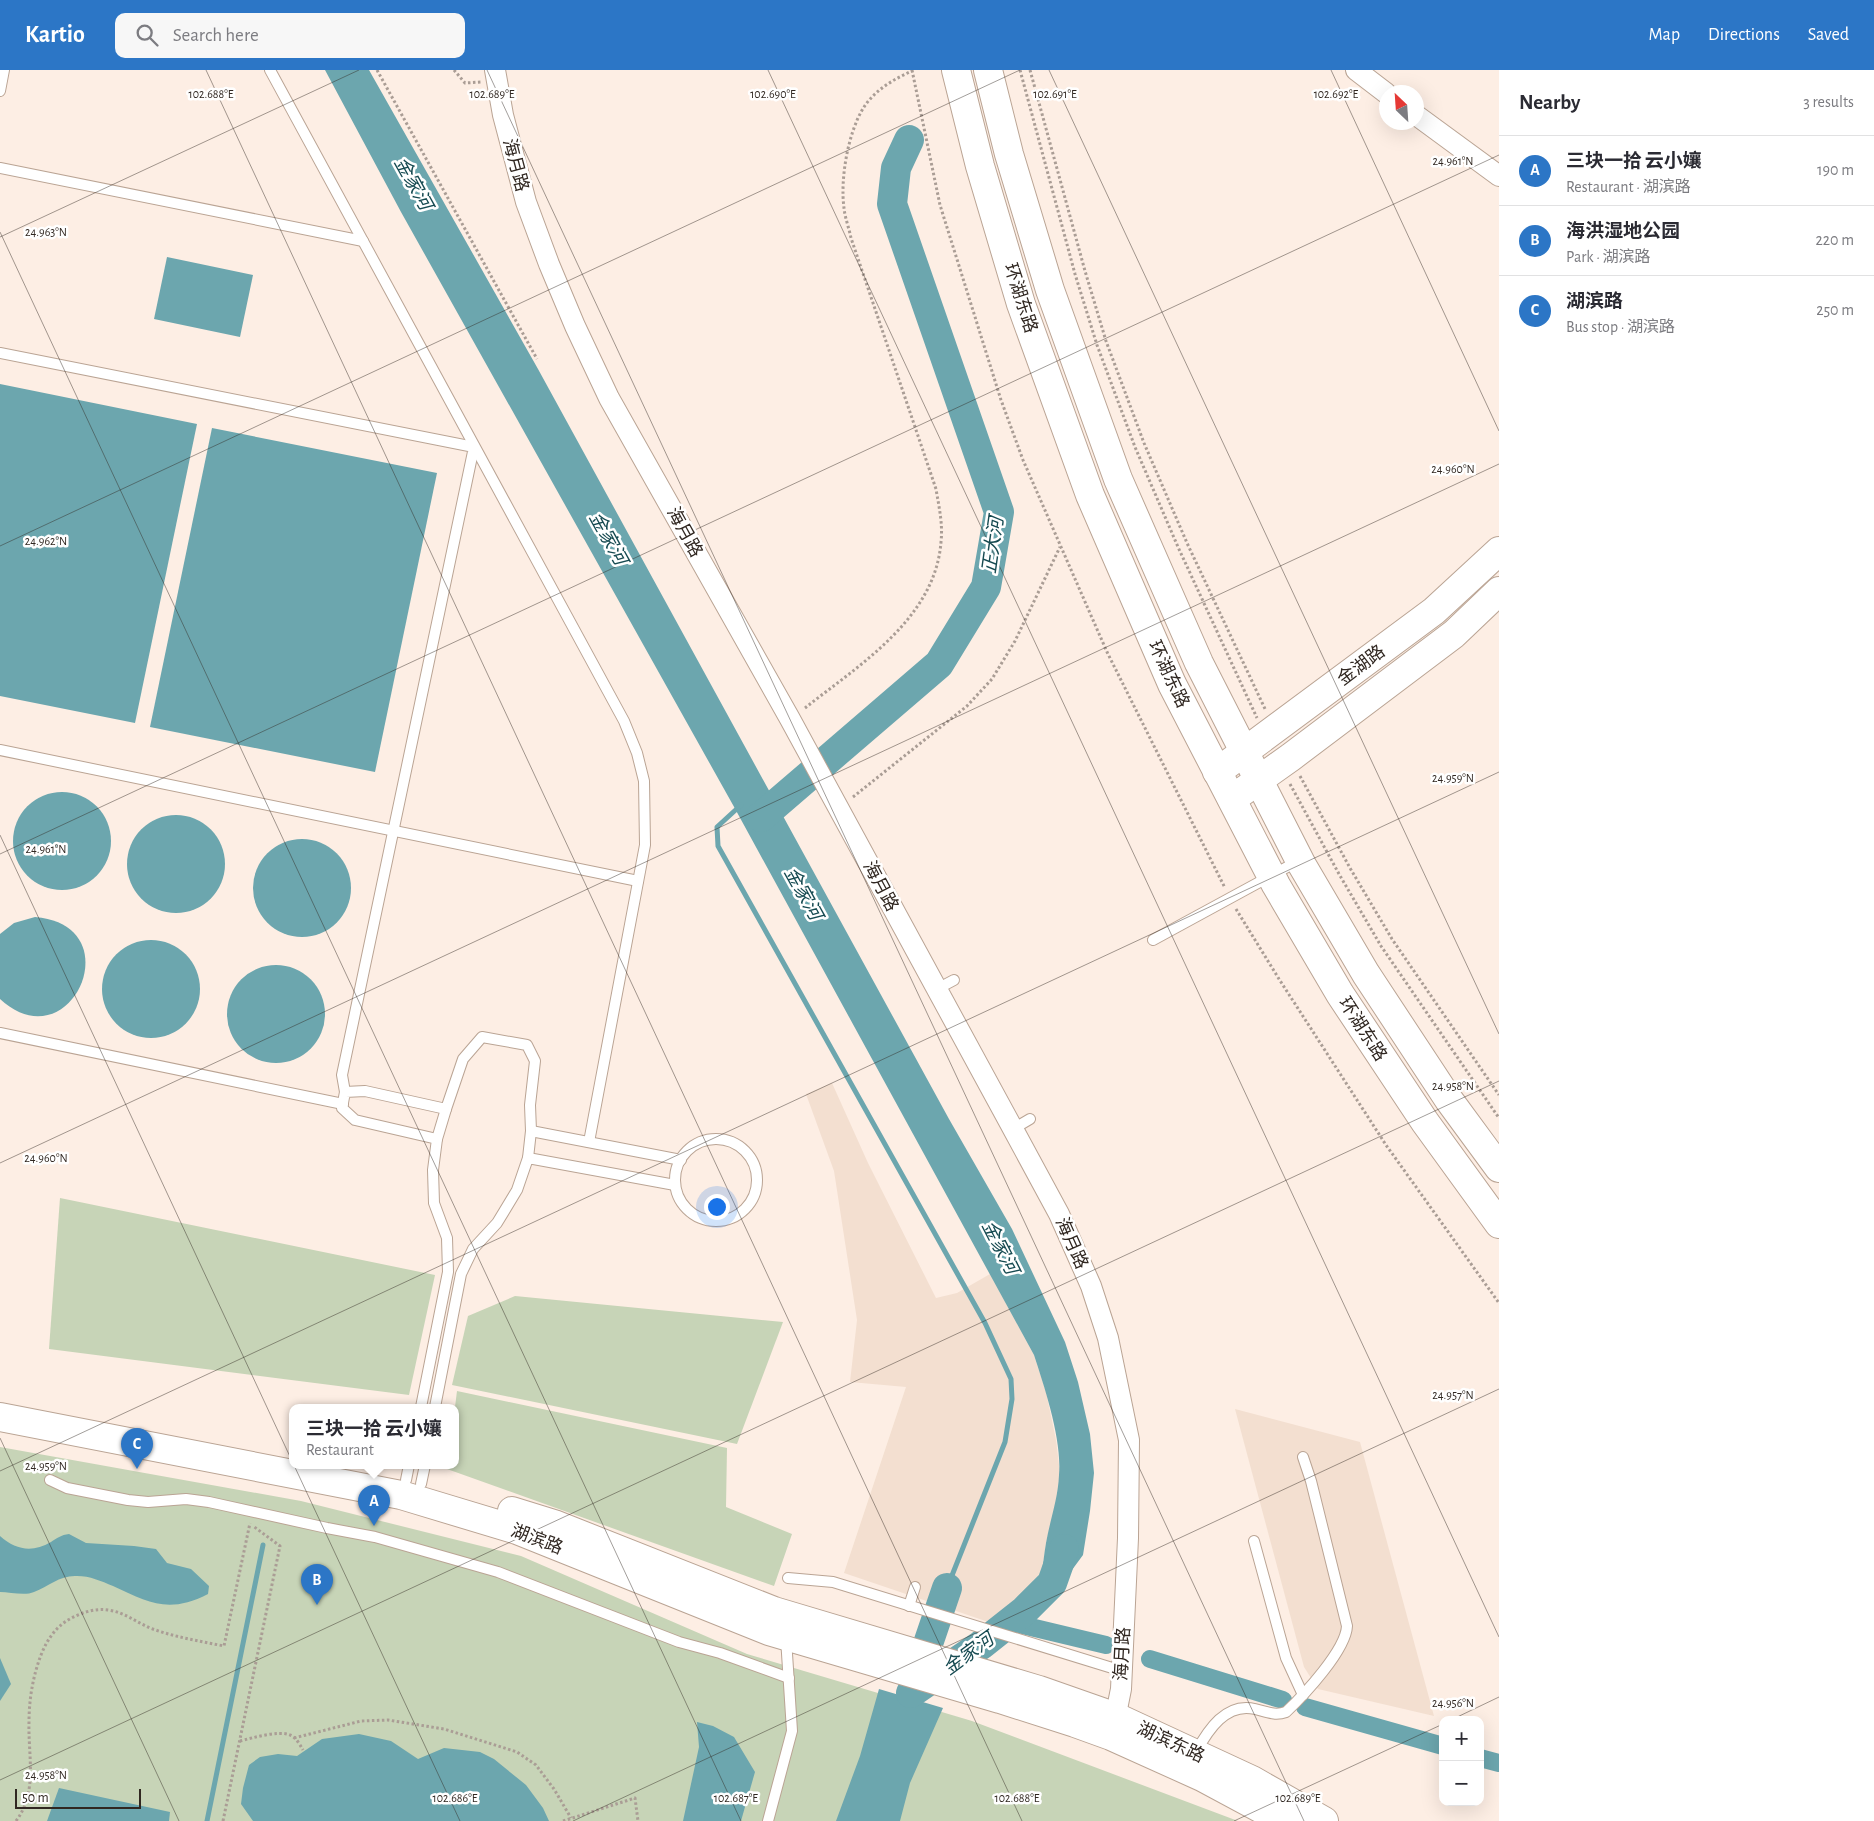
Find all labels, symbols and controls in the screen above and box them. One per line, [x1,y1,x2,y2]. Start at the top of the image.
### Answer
search box [115,13,465,58]
icon: search [133,21,161,49]
text: Kartio [25,23,85,47]
text: Search here [173,26,259,45]
text: Map [1649,26,1680,44]
text: Directions [1708,26,1780,44]
text: Saved [1808,26,1849,44]
north arrow [1379,85,1424,130]
text: 102.688°E [189,88,234,100]
text: 102.689°E [470,88,515,100]
text: 102.690°E [750,88,796,100]
text: 102.691°E [1033,88,1077,100]
text: 102.692°E [1314,88,1359,100]
text: Nearby [1519,92,1580,113]
text: 3 results [1803,94,1854,110]
street label: 海月路 [499,136,533,194]
text: 三块一拾 云小孃 [1566,152,1702,171]
water label: 金家河 [391,153,438,217]
text: 24.961°N [1432,155,1474,167]
text: A [1530,162,1540,178]
text: 190 m [1817,162,1854,178]
text: Restaurant · 湖滨路 [1566,179,1691,195]
text: 海洪湿地公园 [1566,222,1680,241]
text: 24.963°N [25,226,67,238]
text: B [1530,232,1540,248]
text: 220 m [1816,232,1854,248]
text: Park · 湖滨路 [1566,249,1651,265]
street label: 环湖东路 [1000,261,1042,335]
text: 湖滨路 [1566,292,1623,311]
text: C [1531,302,1539,318]
text: 250 m [1816,302,1854,318]
text: Bus stop · 湖滨路 [1566,319,1675,335]
text: 24.960°N [1431,463,1475,475]
street label: 海月路 [663,504,707,560]
water label: 金家河 [586,508,633,572]
water label: 正大河 [979,512,1007,575]
text: 24.962°N [25,535,67,547]
street label: 环湖东路 [1145,637,1193,711]
street label: 金湖路 [1333,641,1389,689]
text: 24.959°N [1432,772,1474,784]
text: 24.961°N [25,843,67,855]
street label: 海月路 [859,857,903,915]
water label: 金家河 [781,863,828,927]
street label: 环湖东路 [1335,993,1391,1065]
text: 24.958°N [1432,1080,1474,1092]
text: 24.960°N [24,1152,68,1164]
your location [704,1194,730,1220]
street label: 海月路 [1052,1214,1092,1272]
water label: 金家河 [978,1217,1025,1281]
text: 24.957°N [1432,1389,1474,1401]
popup [289,1404,459,1469]
text: 三块一拾 云小孃 [306,1420,442,1439]
pin: C [121,1428,153,1469]
text: Restaurant [306,1442,374,1458]
text: 24.959°N [25,1460,67,1472]
pin: A [358,1485,390,1526]
street label: 湖滨路 [508,1520,566,1558]
pin: B [301,1564,333,1605]
water label: 金家河 [939,1626,1001,1679]
street label: 海月路 [1111,1627,1133,1681]
text: 24.956°N [1432,1697,1474,1709]
map controls [1439,1716,1484,1806]
button: + [1439,1716,1484,1761]
street label: 湖滨东路 [1134,1718,1208,1766]
button: − [1439,1761,1484,1806]
text: 24.958°N [25,1769,67,1781]
scale bar [15,1786,141,1809]
text: 50 m [22,1791,49,1805]
text: 102.686°E [433,1792,478,1804]
text: 102.687°E [714,1792,758,1804]
text: 102.688°E [995,1792,1040,1804]
text: 102.689°E [1276,1792,1321,1804]

